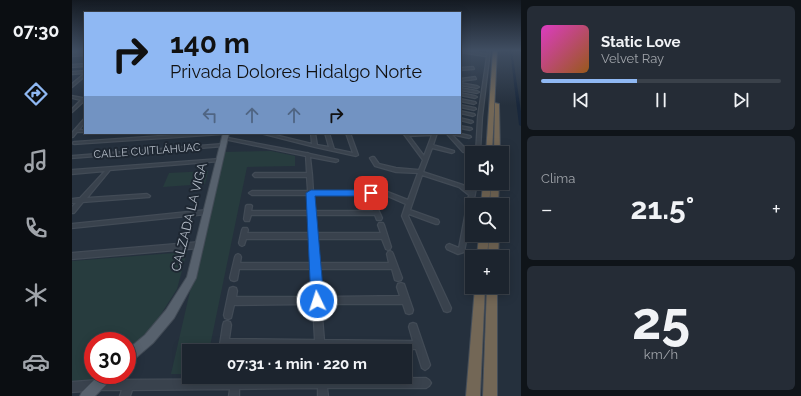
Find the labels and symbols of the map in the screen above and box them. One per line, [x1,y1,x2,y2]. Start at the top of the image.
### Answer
street label: CALLE CUITLÁHUAC [93,140,201,161]
street label: CALZADA LA VIGA [168,161,210,273]
pin [354,176,388,210]
position arrow [296,280,338,322]
speed limit sign: 30 [84,332,136,384]

